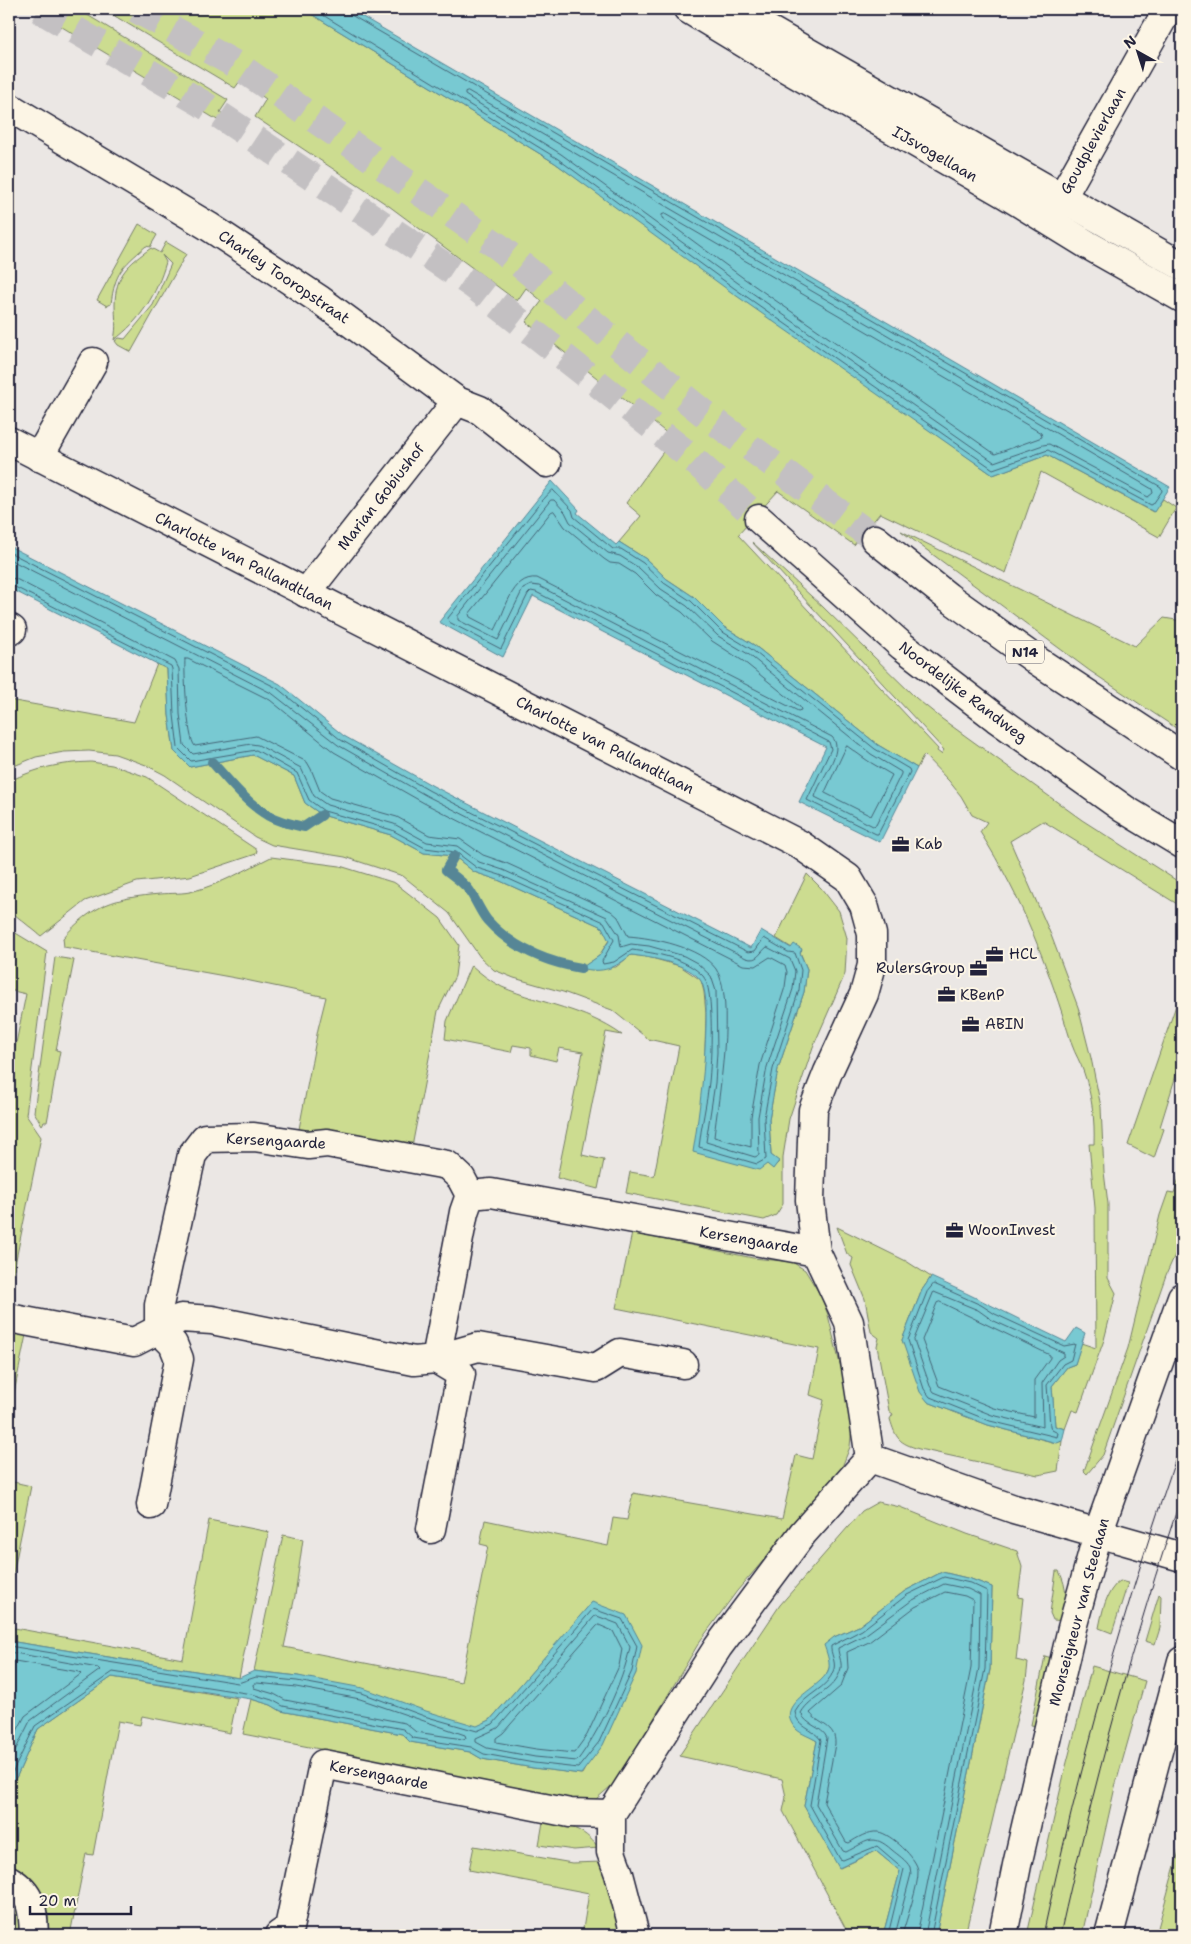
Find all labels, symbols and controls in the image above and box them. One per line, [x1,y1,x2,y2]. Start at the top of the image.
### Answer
north arrow [1114,28,1164,78]
text: N [1120,31,1140,52]
street label: Goudplevierlaan [1056,84,1130,198]
street label: IJsvogellaan [889,122,981,186]
street label: Charley Tooropstraat [214,226,354,328]
street label: Marian Gobiushof [333,439,429,554]
street label: Charlotte van Pallandtlaan [152,507,336,615]
street label: Noordelijke Randweg [895,637,1031,747]
road number: N14 [1006,640,1044,664]
street label: Charlotte van Pallandtlaan [513,691,697,799]
office icon: Kab [891,834,911,854]
place label: Kab [915,834,942,854]
office icon: HCL [985,944,1005,964]
place label: HCL [1009,944,1037,964]
place label: RulersGroup [876,958,965,978]
office icon: RulersGroup [969,958,989,978]
office icon: KBenP [936,985,956,1005]
place label: KBenP [960,985,1005,1005]
office icon: ABIN [961,1014,981,1034]
place label: ABIN [985,1014,1024,1034]
street label: Kersengaarde [225,1128,327,1154]
office icon: WoonInvest [944,1220,964,1240]
place label: WoonInvest [968,1220,1056,1240]
street label: Kersengaarde [698,1221,800,1259]
street label: Monseigneur van Steelaan [1044,1516,1114,1708]
street label: Kersengaarde [328,1756,430,1794]
scale bar [30,1884,131,1916]
text: 20 m [38,1891,77,1911]

